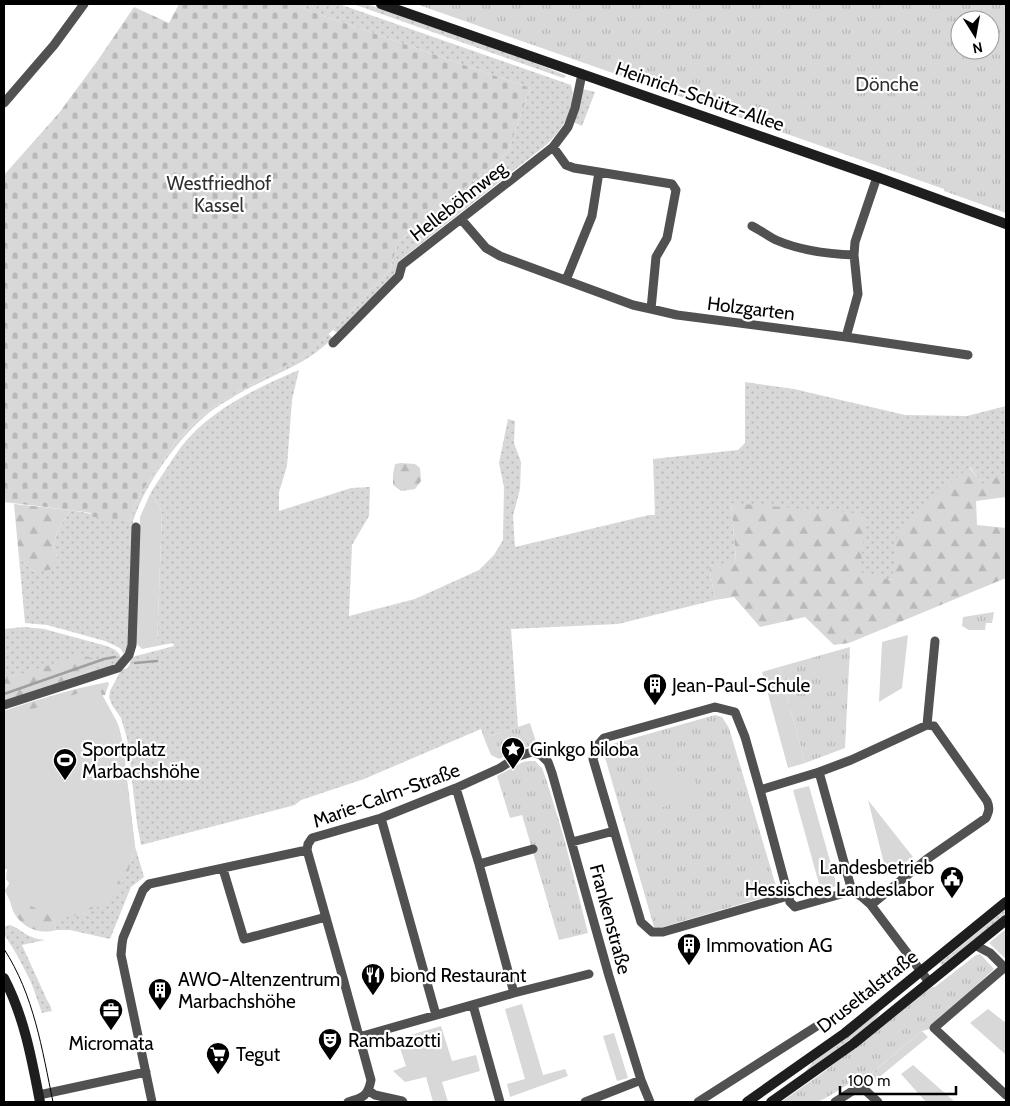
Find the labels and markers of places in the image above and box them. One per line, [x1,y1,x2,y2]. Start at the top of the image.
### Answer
building icon: Jean-Paul-Schule [642,672,668,706]
place label: Jean-Paul-Schule [671,674,810,697]
place icon: Ginkgo biloba [500,736,526,770]
place label: Sportplatz Marbachshöhe [82,738,200,783]
place label: Ginkgo biloba [530,738,639,761]
sports icon: Sportplatz Marbachshöhe [52,747,78,781]
place label: Landesbetrieb Hessisches Landeslabor [745,856,934,901]
public building icon: Landesbetrieb Hessisches Landeslabor [939,865,965,899]
building icon: Immovation AG [676,932,702,966]
place label: Immovation AG [706,934,832,957]
restaurant icon: biond Restaurant [360,962,386,996]
place label: biond Restaurant [390,964,527,987]
place label: AWO-Altenzentrum Marbachshöhe [178,968,340,1013]
building icon: AWO-Altenzentrum Marbachshöhe [147,977,173,1011]
office icon: Micromata [98,997,124,1031]
theatre icon: Rambazotti [317,1027,343,1061]
place label: Rambazotti [348,1029,441,1052]
place label: Micromata [68,1032,154,1055]
supermarket icon: Tegut [205,1041,231,1075]
place label: Tegut [236,1043,281,1066]

